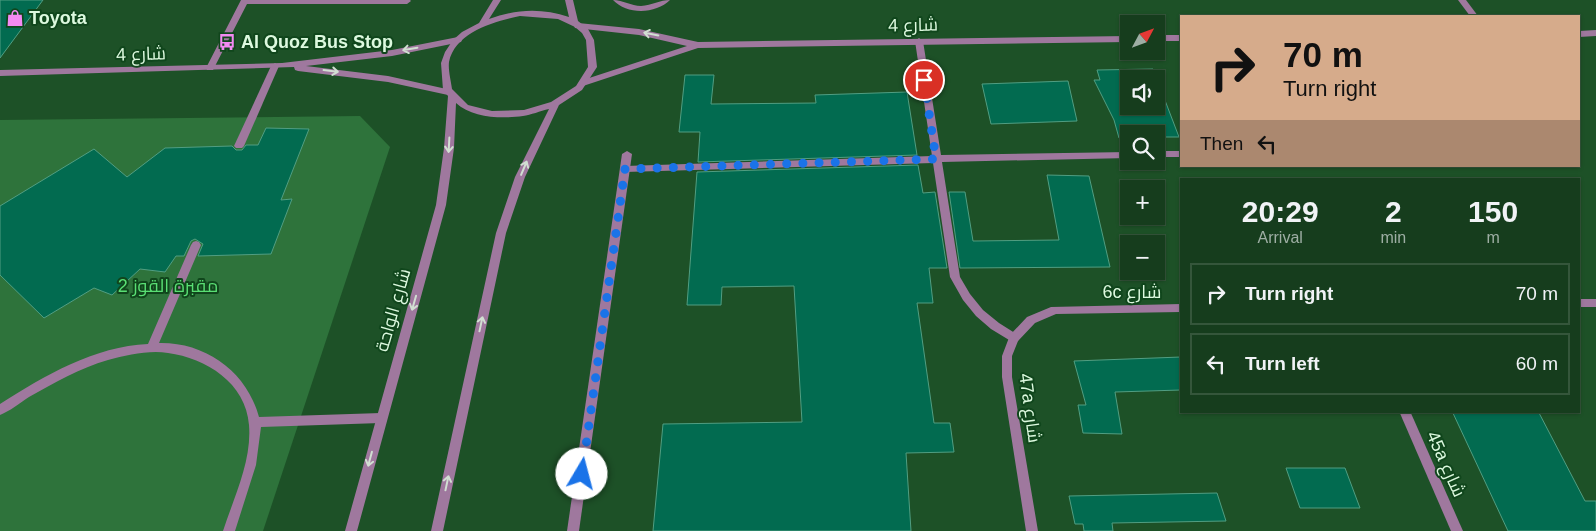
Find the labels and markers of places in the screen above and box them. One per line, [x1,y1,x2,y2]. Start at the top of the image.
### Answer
shop icon: Toyota [5,8,25,28]
place label: Toyota [29,8,88,28]
bus stop icon: Al Quoz Bus Stop [217,32,237,52]
place label: Al Quoz Bus Stop [241,32,393,52]
pin [903,59,945,101]

